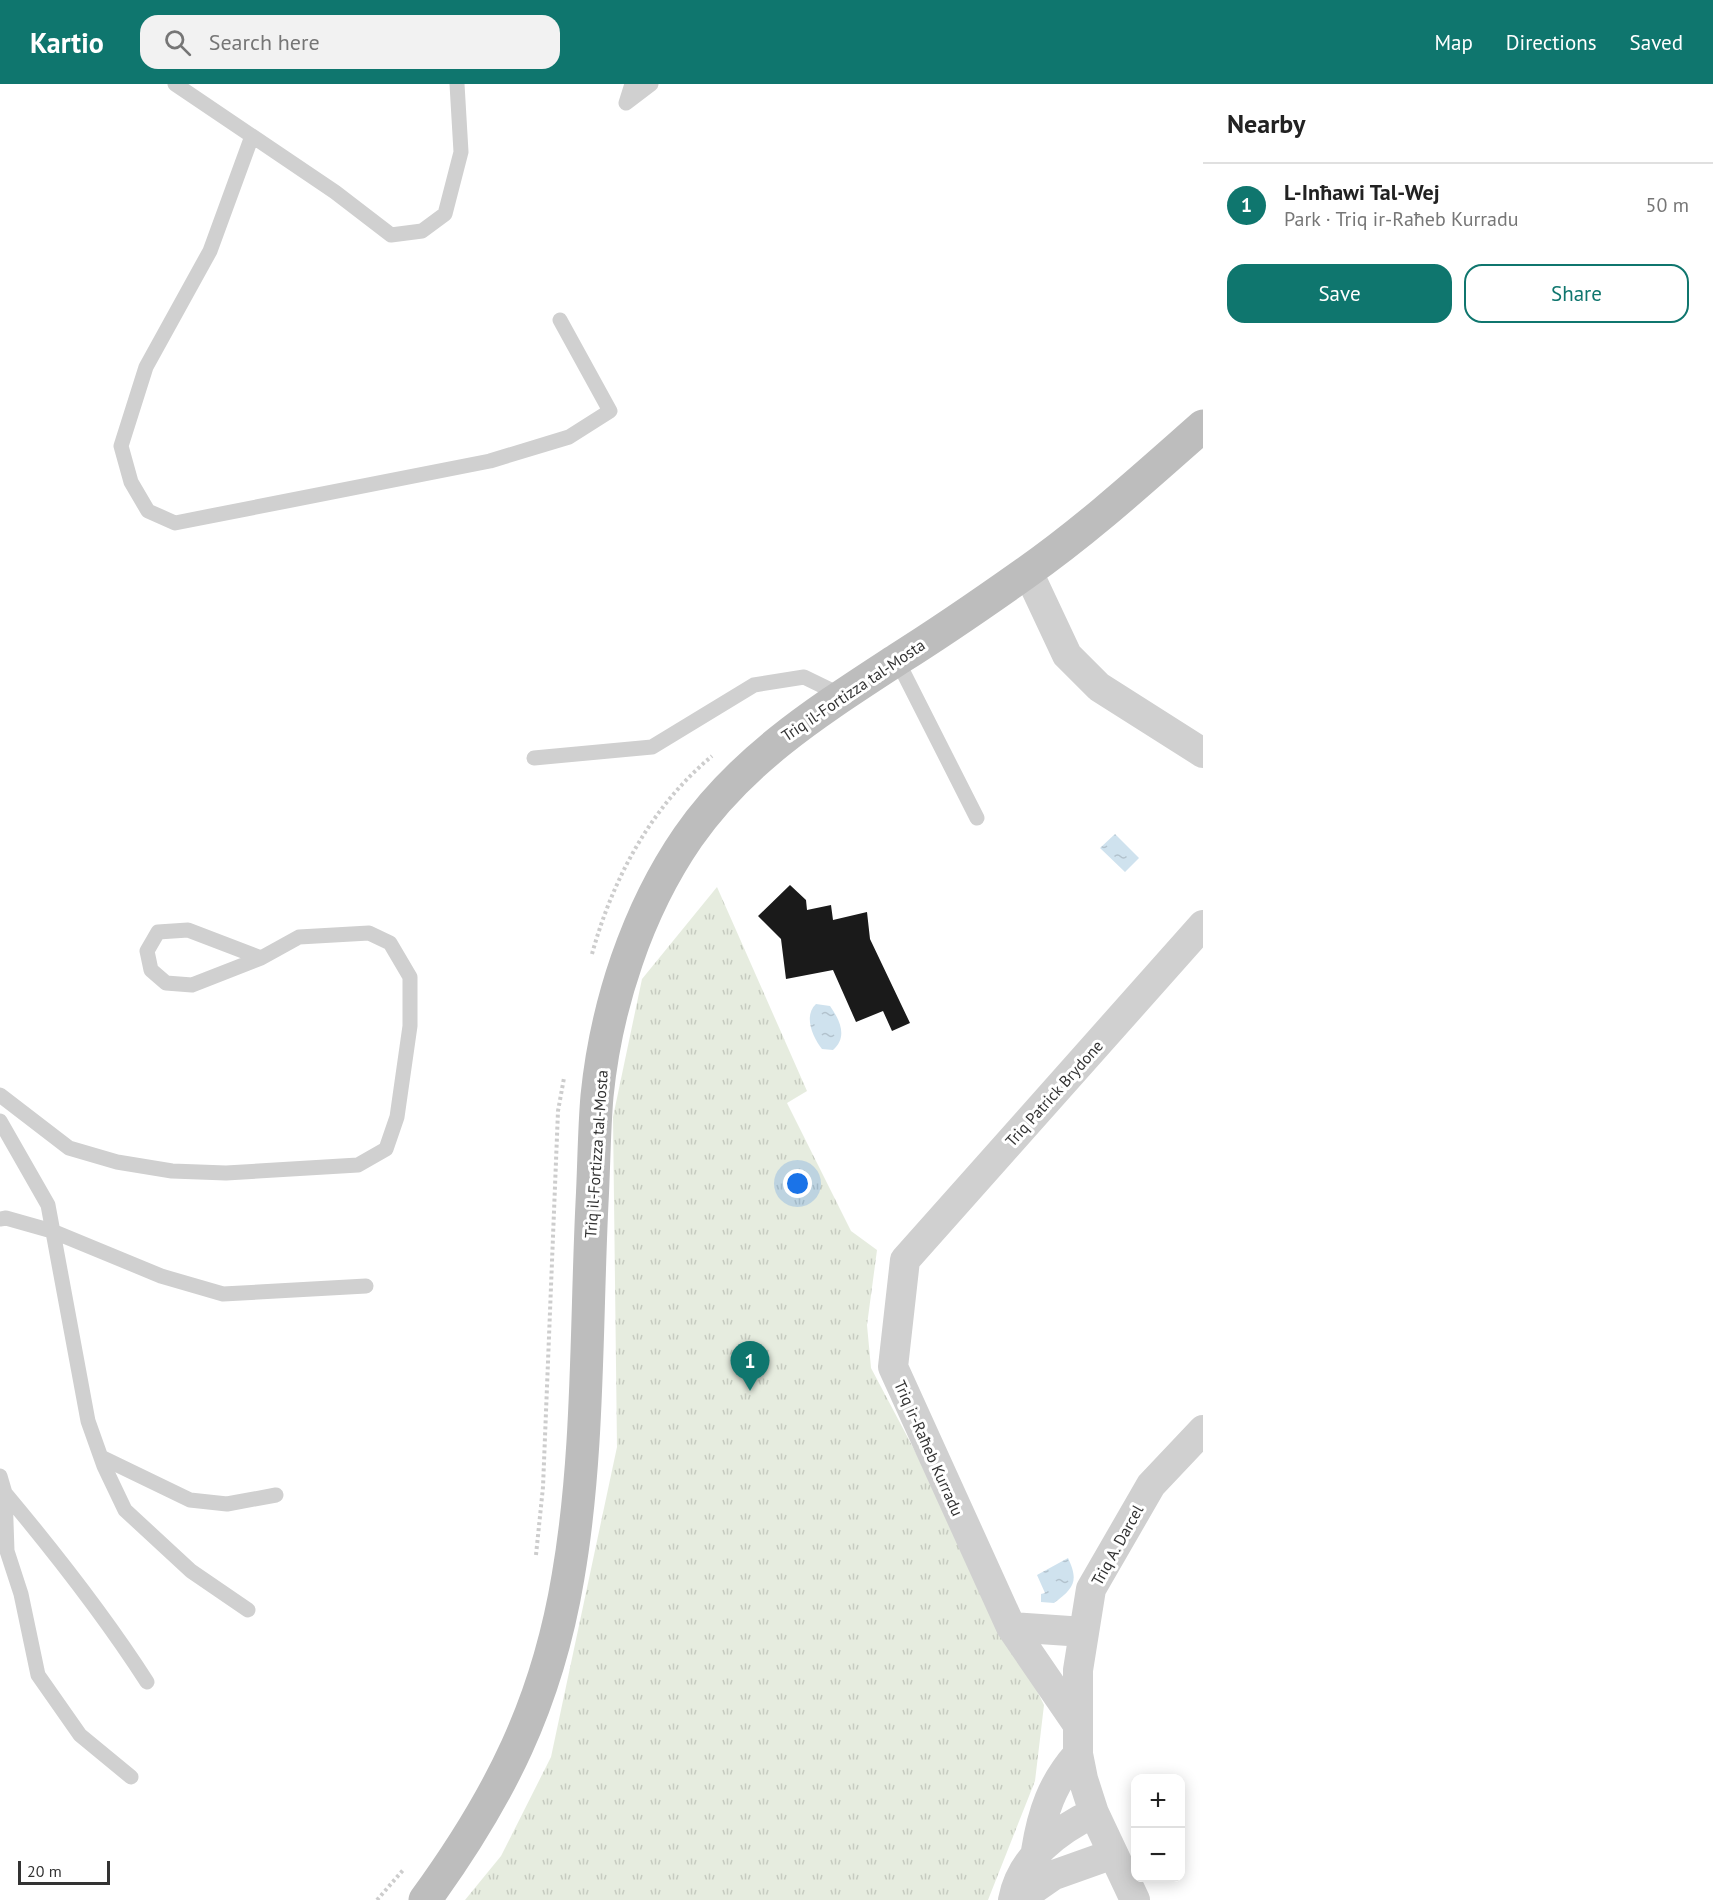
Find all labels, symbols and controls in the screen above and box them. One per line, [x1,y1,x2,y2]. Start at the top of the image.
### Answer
search box [140,15,560,69]
text: Kartio [30,24,104,61]
icon: search [161,26,194,59]
text: Search here [209,28,320,56]
text: Map [1434,29,1473,56]
text: Directions [1506,29,1597,56]
text: Saved [1630,29,1683,56]
text: Nearby [1227,107,1305,140]
text: L-Inħawi Tal-Wej [1284,178,1440,206]
text: 1 [1241,192,1252,218]
text: 50 m [1646,192,1689,218]
text: Park · Triq ir-Raħeb Kurradu [1284,206,1519,232]
button: Save [1227,264,1452,323]
button: Share [1464,264,1689,323]
street label: Triq il-Fortizza tal-Mosta [778,635,928,745]
street label: Triq Patrick Brydone [1001,1036,1107,1150]
street label: Triq il-Fortizza tal-Mosta [580,1069,612,1239]
your location [783,1169,812,1198]
pin: 1 [730,1342,770,1391]
street label: Triq ir-Raħeb Kurradu [890,1377,968,1519]
street label: Triq A. Darcel [1087,1501,1147,1589]
map controls [1131,1774,1185,1882]
button: + [1131,1774,1185,1828]
button: − [1131,1828,1185,1882]
scale bar [18,1858,110,1886]
text: 20 m [27,1861,62,1881]

